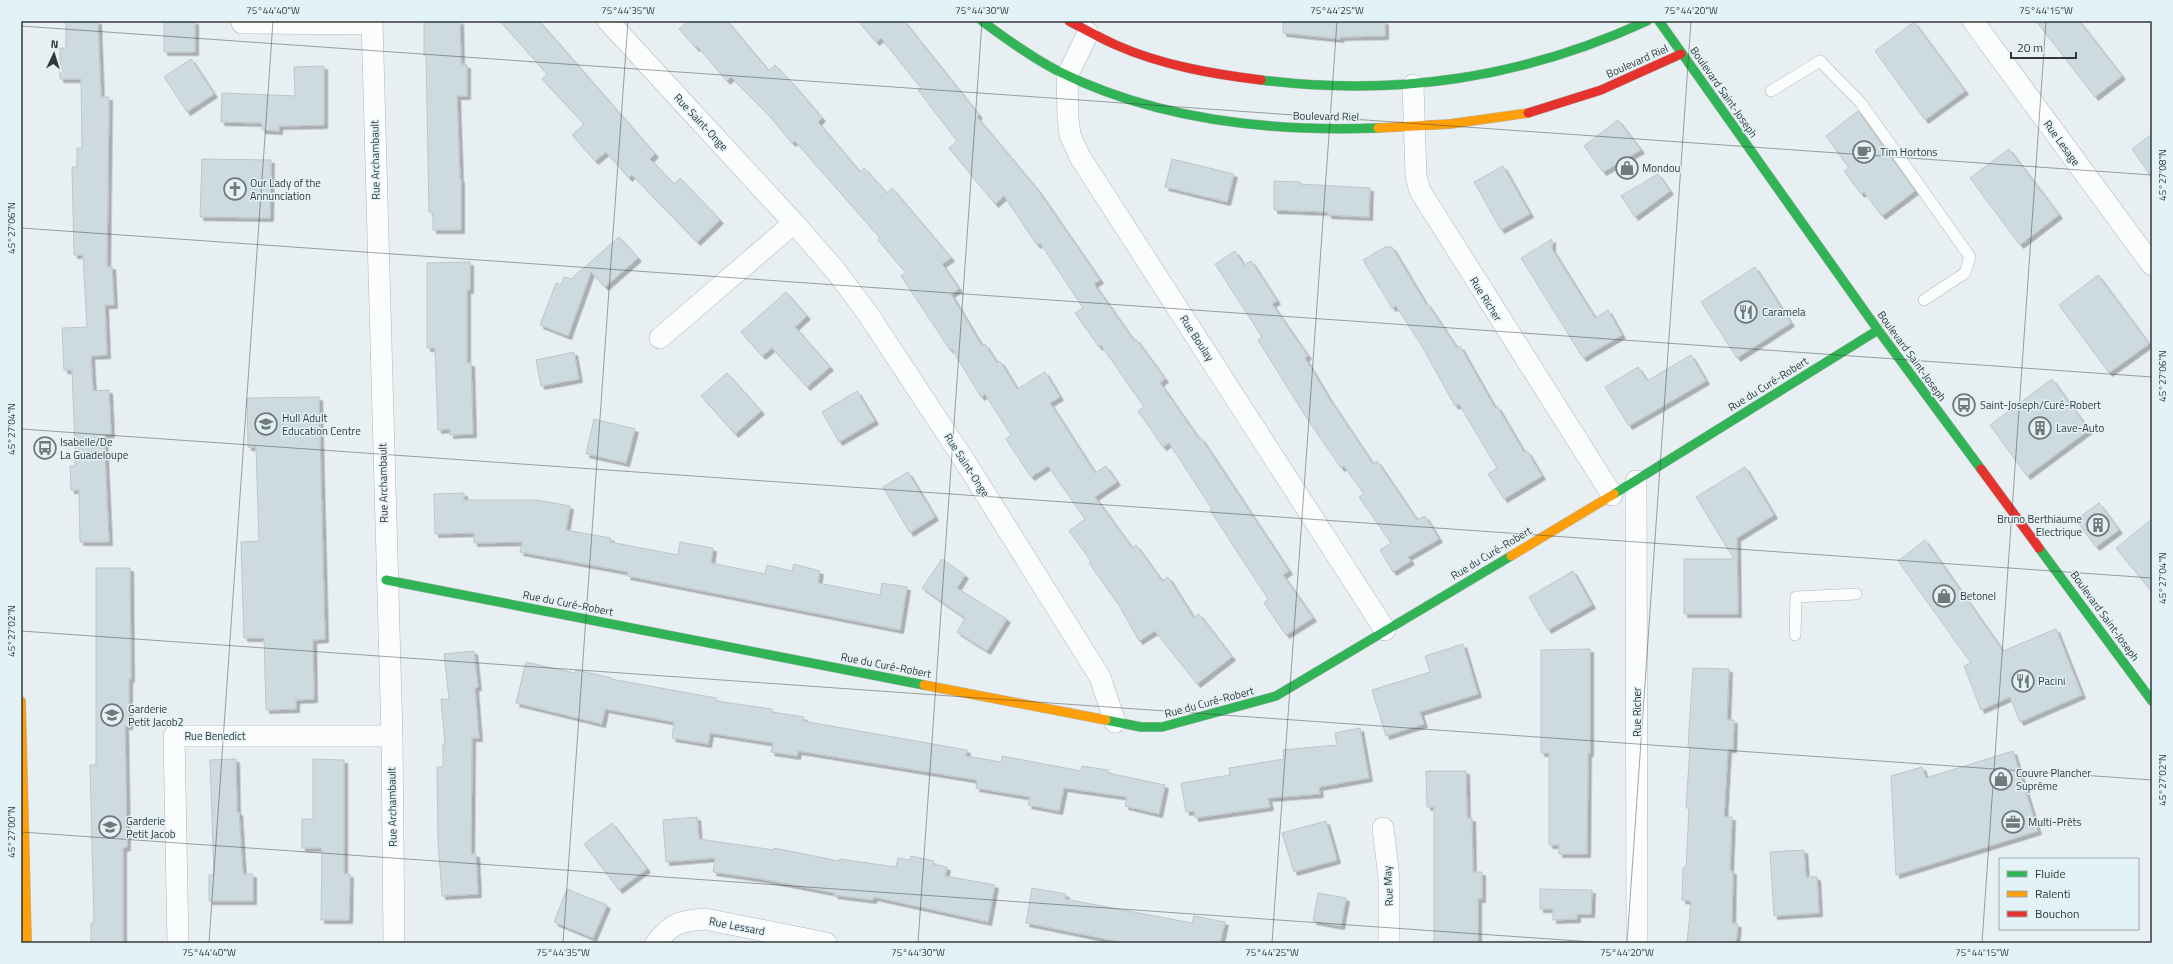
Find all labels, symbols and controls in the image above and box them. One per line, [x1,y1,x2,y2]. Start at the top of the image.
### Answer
text: 75°44'40"W [246,3,300,18]
text: 75°44'35"W [601,3,655,18]
text: 75°44'30"W [955,3,1009,18]
text: 75°44'25"W [1310,3,1364,18]
text: 75°44'20"W [1664,3,1718,18]
text: 75°44'15"W [2019,3,2073,18]
north arrow [34,34,74,74]
scale bar [2011,34,2076,60]
text: N [50,36,59,52]
text: 20 m [2017,38,2043,57]
street label: Boulevard Riel [1603,40,1671,82]
street label: Boulevard Saint-Joseph [1686,43,1762,141]
street label: Rue Saint-Onge [670,90,732,155]
street label: Boulevard Riel [1293,107,1359,125]
street label: Rue Lesage [2040,117,2084,170]
street label: Rue Archambault [366,120,384,200]
cafe icon: Tim Hortons [1851,139,1877,165]
place label: Tim Hortons [1880,144,1938,160]
text: 45°27'08"N [2155,149,2170,201]
shop icon: Mondou [1614,155,1640,181]
place label: Mondou [1642,160,1681,176]
place label: Our Lady of the Annunciation [250,175,321,204]
church icon: Our Lady of the Annunciation [222,176,248,202]
text: 45°27'06"N [4,202,19,254]
street label: Rue Richer [1466,274,1506,325]
restaurant icon: Caramela [1733,299,1759,325]
place label: Caramela [1762,304,1806,320]
street label: Boulevard Saint-Joseph [1874,308,1950,405]
street label: Rue Boulay [1176,312,1218,365]
text: 45°27'06"N [2155,350,2170,402]
street label: Rue du Curé-Robert [1725,353,1811,415]
bus stop icon: Saint-Joseph/Curé-Robert [1951,392,1977,418]
place label: Saint-Joseph/Curé-Robert [1980,397,2101,413]
text: 45°27'04"N [4,403,19,455]
place label: Hull Adult Education Centre [282,410,361,439]
school or university icon: Hull Adult Education Centre [253,411,279,437]
building icon: Lave-Auto [2027,415,2053,441]
place label: Lave-Auto [2056,420,2104,436]
street label: Rue Saint-Onge [940,430,994,500]
place label: Isabelle/De La Guadeloupe [60,434,129,463]
bus stop icon: Isabelle/De La Guadeloupe [32,435,58,461]
street label: Rue Archambault [374,443,392,523]
place label: Bruno Berthiaume Electrique [1997,511,2082,540]
building icon: Bruno Berthiaume Electrique [2085,512,2111,538]
street label: Rue du Curé-Robert [1447,522,1535,584]
text: 45°27'04"N [2155,552,2170,604]
street label: Boulevard Saint-Joseph [2067,568,2143,665]
shop icon: Betonel [1931,583,1957,609]
street label: Rue du Curé-Robert [521,586,615,620]
place label: Betonel [1960,588,1996,604]
text: 45°27'02"N [4,605,19,657]
street label: Rue du Curé-Robert [839,648,933,682]
restaurant icon: Pacini [2010,668,2036,694]
place label: Pacini [2038,673,2066,689]
street label: Rue du Curé-Robert [1163,682,1256,722]
street label: Rue Richer [1629,687,1645,737]
place label: Garderie Petit Jacob2 [128,701,184,730]
school or university icon: Garderie Petit Jacob2 [99,702,125,728]
street label: Rue Benedict [184,728,246,744]
text: 45°27'02"N [2155,754,2170,806]
place label: Couvre Plancher Suprême [2016,765,2091,794]
shop icon: Couvre Plancher Suprême [1988,766,2014,792]
street label: Rue Archambault [383,767,401,847]
text: 45°27'00"N [4,806,19,858]
office icon: Multi-Prêts [2000,809,2026,835]
place label: Garderie Petit Jacob [126,813,176,842]
school or university icon: Garderie Petit Jacob [97,814,123,840]
place label: Multi-Prêts [2028,814,2081,830]
legend [1999,858,2139,930]
text: Fluide [2035,864,2066,883]
street label: Rue May [1379,865,1397,907]
text: Ralenti [2035,884,2070,903]
text: Bouchon [2035,904,2080,923]
street label: Rue Lessard [708,913,766,939]
text: 75°44'40"W [182,945,236,960]
text: 75°44'35"W [536,945,590,960]
text: 75°44'30"W [891,945,945,960]
text: 75°44'25"W [1245,945,1299,960]
text: 75°44'20"W [1600,945,1654,960]
text: 75°44'15"W [1955,945,2009,960]

